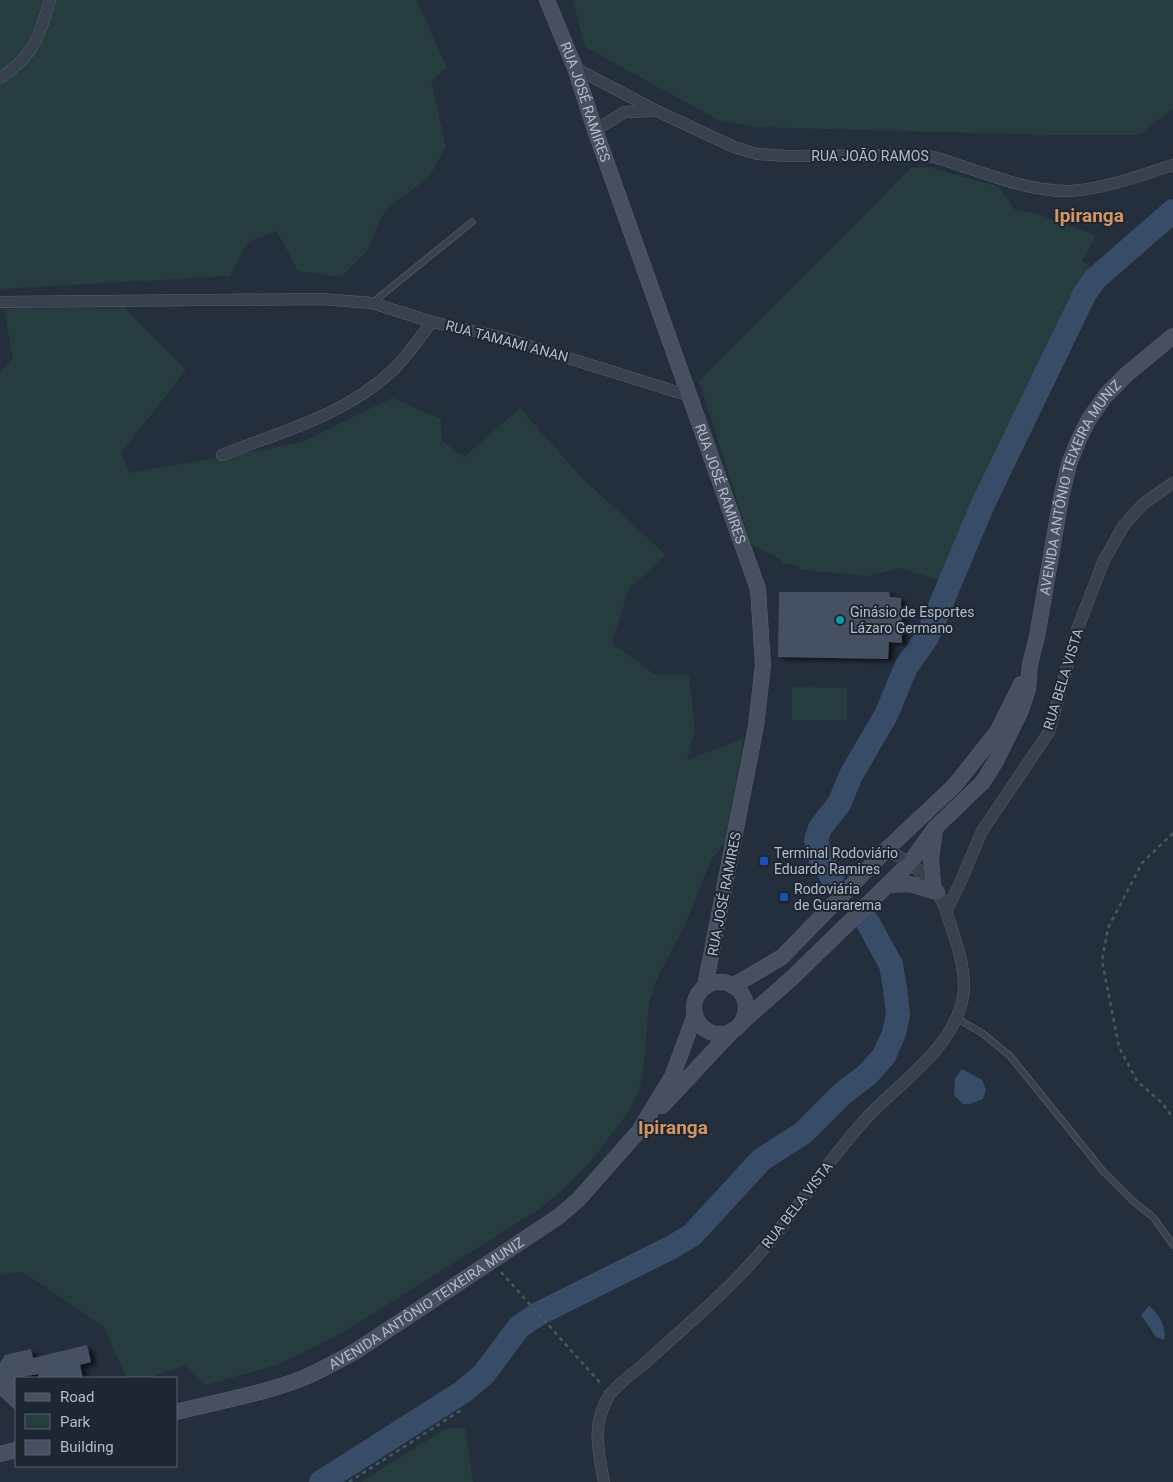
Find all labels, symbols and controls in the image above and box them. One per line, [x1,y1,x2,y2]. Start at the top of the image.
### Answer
street label: RUA JOSÉ RAMIRES [557,39,614,164]
street label: RUA JOÃO RAMOS [811,147,929,164]
district label: Ipiranga [1054,204,1124,227]
street label: RUA TAMAMI ANAN [444,317,570,365]
street label: AVENIDA ANTÔNIO TEIXEIRA MUNIZ [1036,377,1124,596]
street label: RUA JOSÉ RAMIRES [692,422,749,546]
place label: Ginásio de Esportes Lázaro Germano [850,604,975,636]
marker: Ginásio de Esportes Lázaro Germano [834,614,846,626]
street label: RUA BELA VISTA [1040,626,1086,732]
street label: RUA JOSÉ RAMIRES [703,830,744,957]
place label: Terminal Rodoviário Eduardo Ramires [774,845,898,877]
marker: Terminal Rodoviário Eduardo Ramires [758,855,770,867]
place label: Rodoviária de Guararema [794,881,882,913]
marker: Rodoviária de Guararema [778,891,790,903]
district label: Ipiranga [638,1116,708,1139]
street label: RUA BELA VISTA [758,1159,836,1251]
street label: AVENIDA ANTÔNIO TEIXEIRA MUNIZ [326,1234,527,1372]
legend [15,1377,178,1467]
text: Road [60,1388,94,1406]
text: Park [60,1413,91,1431]
text: Building [60,1438,114,1456]

